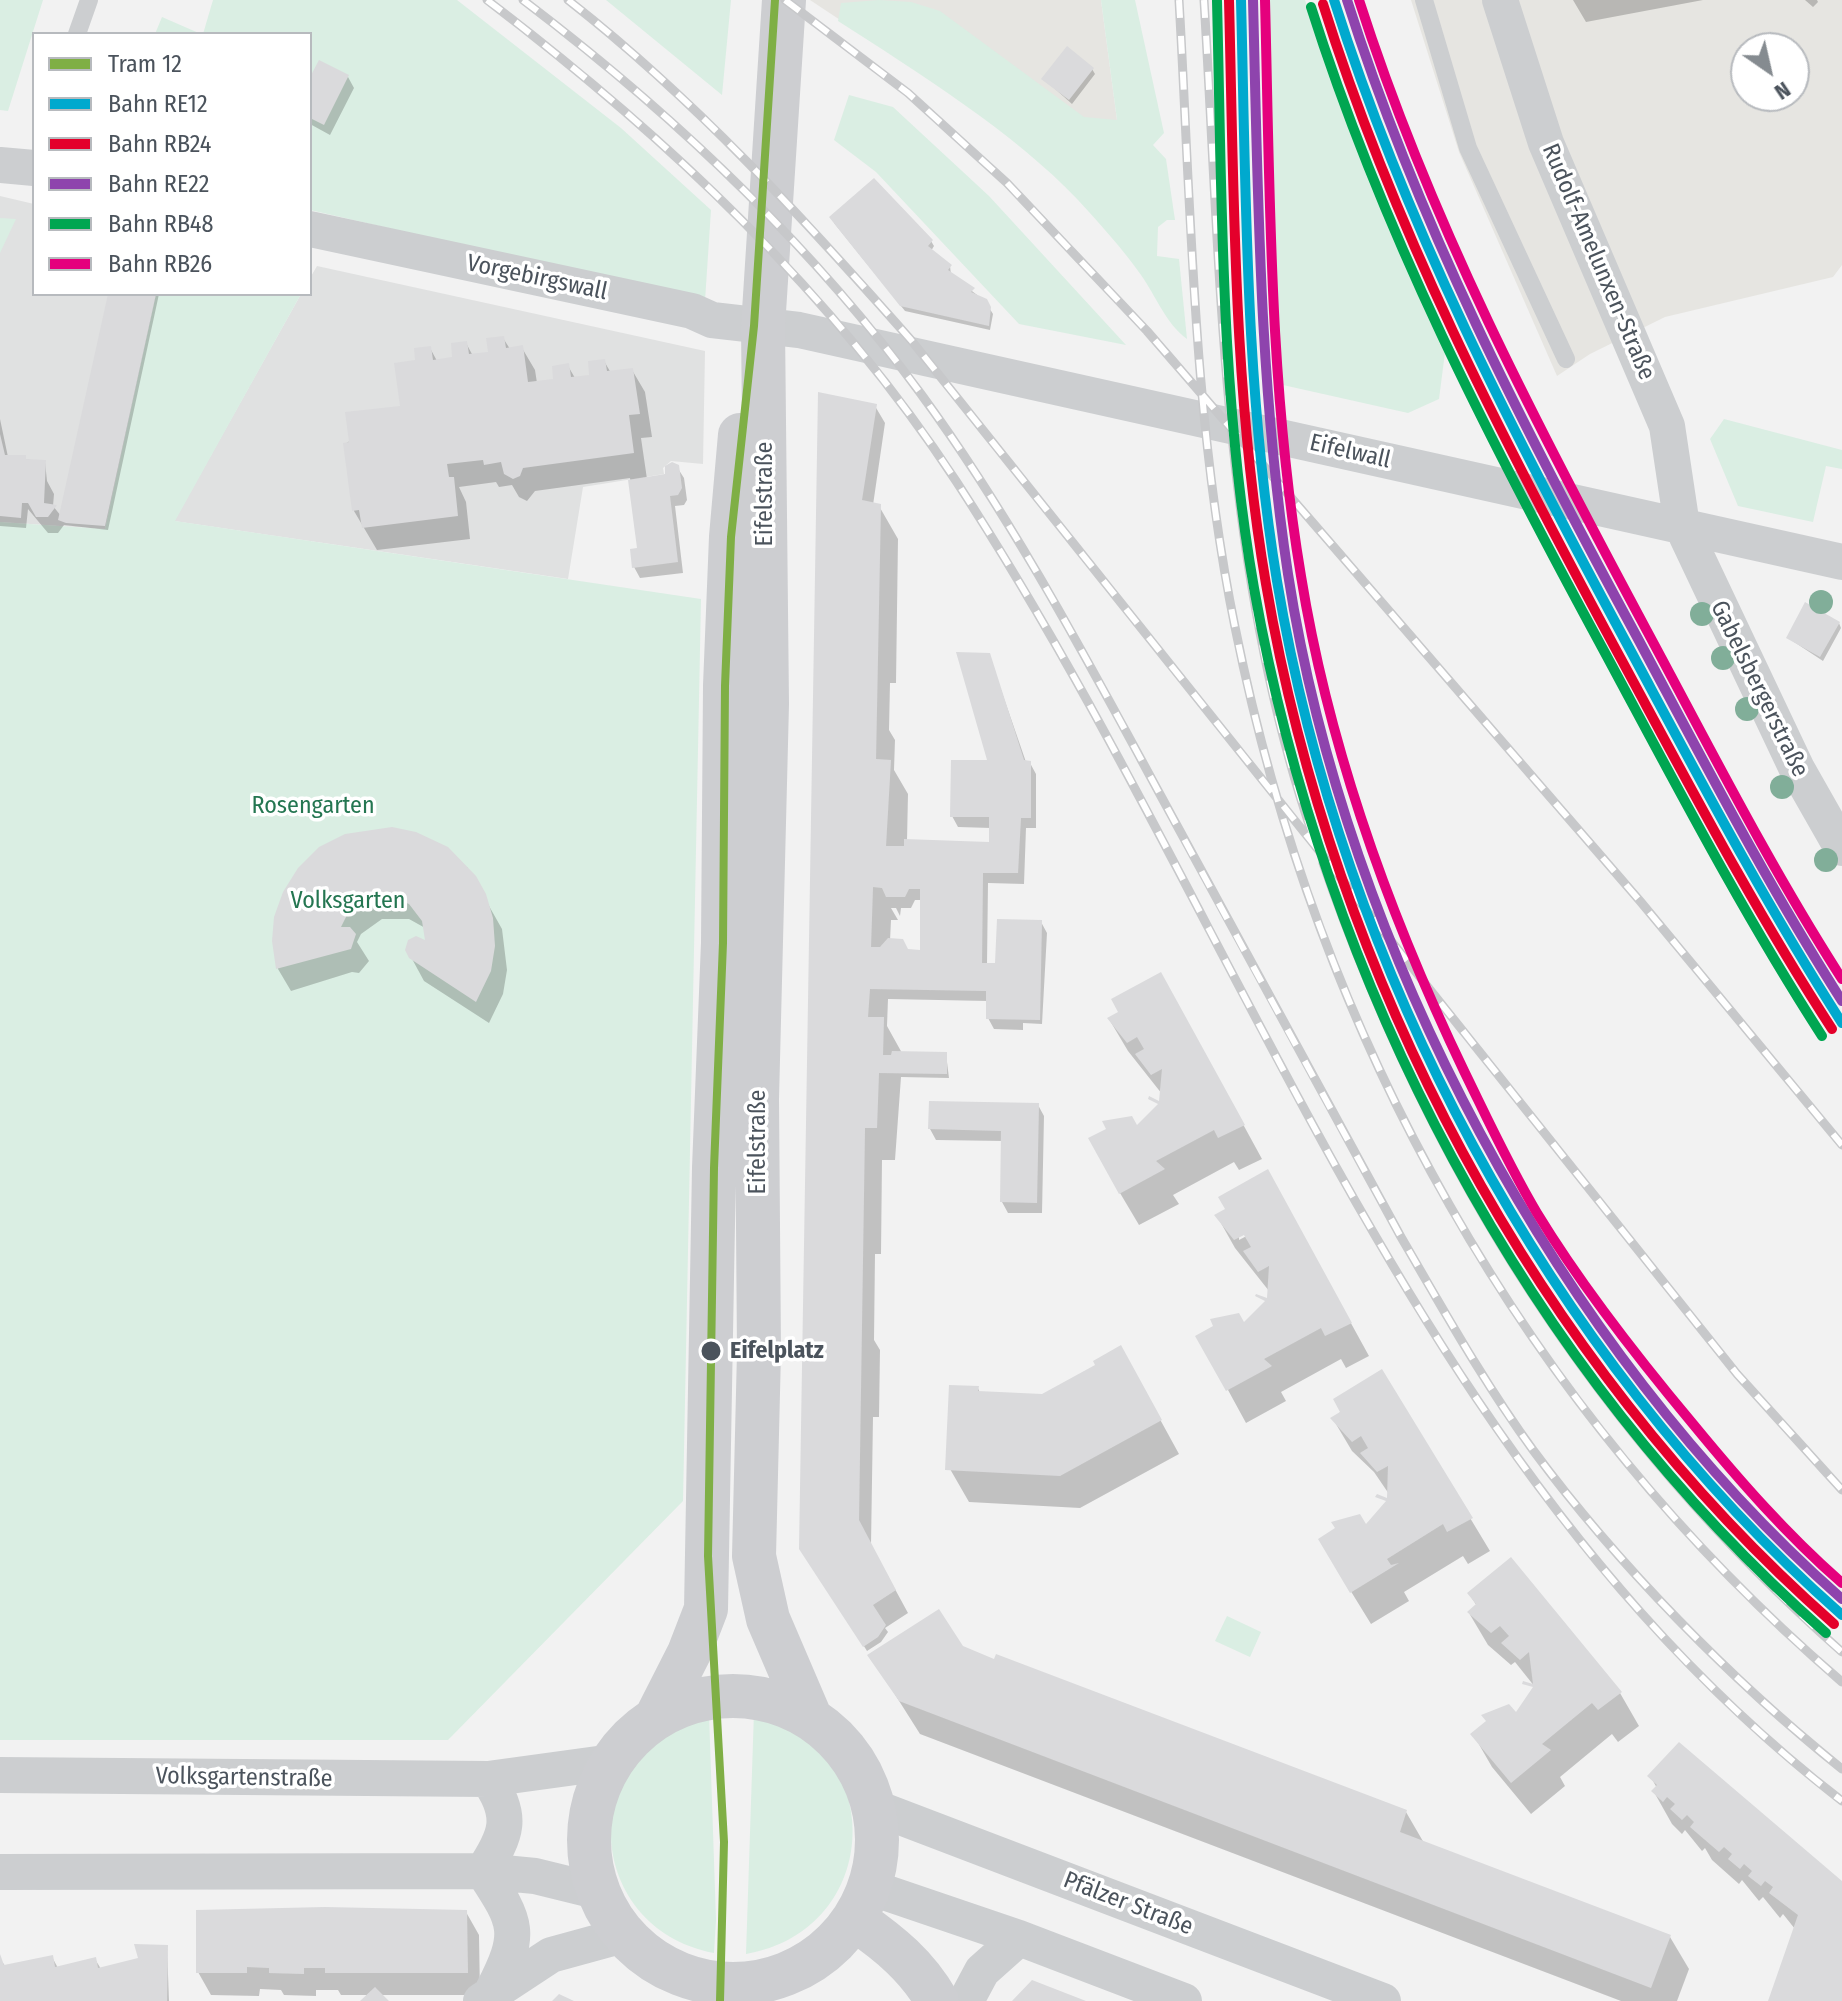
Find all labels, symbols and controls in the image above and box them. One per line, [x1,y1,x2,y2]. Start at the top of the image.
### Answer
legend [32,32,312,296]
north arrow [1730,32,1810,112]
text: Tram 12 [108,50,182,78]
text: N [1770,76,1796,106]
text: Bahn RE12 [108,90,208,118]
text: Bahn RB24 [108,130,211,158]
street label: Rudolf-Amelunxen-Straße [1535,139,1661,385]
text: Bahn RE22 [108,170,209,198]
text: Bahn RB48 [108,210,213,238]
street label: Vorgebirgswall [464,249,610,307]
text: Bahn RB26 [108,250,212,278]
street label: Eifelwall [1307,429,1393,475]
street label: Eifelstraße [751,442,779,546]
street label: Gabelsbergerstraße [1704,596,1814,782]
park label: Rosengarten [251,792,375,820]
park label: Volksgarten [291,887,405,915]
street label: Eifelstraße [744,1090,772,1194]
place label: Eifelplatz [730,1337,824,1365]
marker: Eifelplatz [699,1339,723,1363]
street label: Volksgartenstraße [155,1762,333,1794]
street label: Pfälzer Straße [1059,1866,1197,1942]

